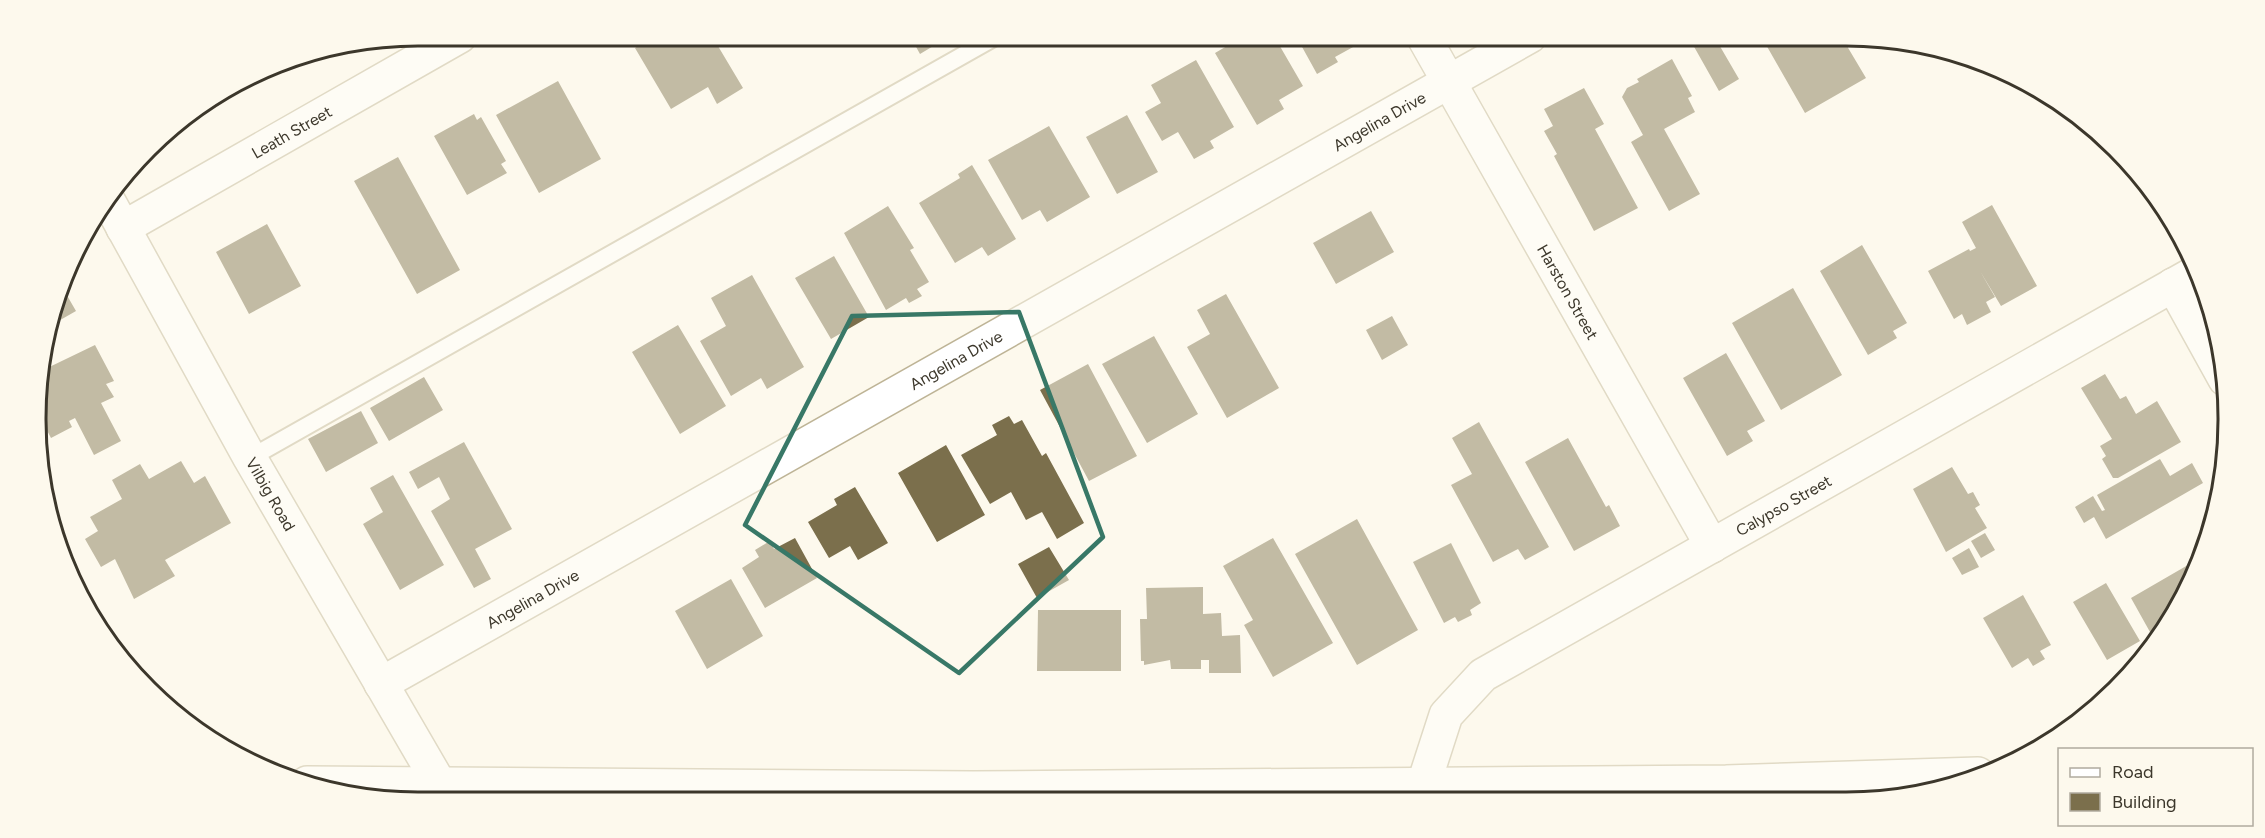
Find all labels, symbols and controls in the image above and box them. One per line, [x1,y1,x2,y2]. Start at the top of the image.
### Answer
street label: Angelina Drive [1330,88,1429,155]
street label: Leath Street [248,102,335,163]
street label: Harston Street [1533,241,1602,343]
street label: Angelina Drive [906,326,1006,394]
street label: Vilbig Road [242,454,299,534]
street label: Calypso Street [1733,471,1835,540]
street label: Angelina Drive [483,565,583,633]
legend [2058,748,2253,826]
text: Road [2112,761,2153,783]
text: Building [2112,791,2177,813]

